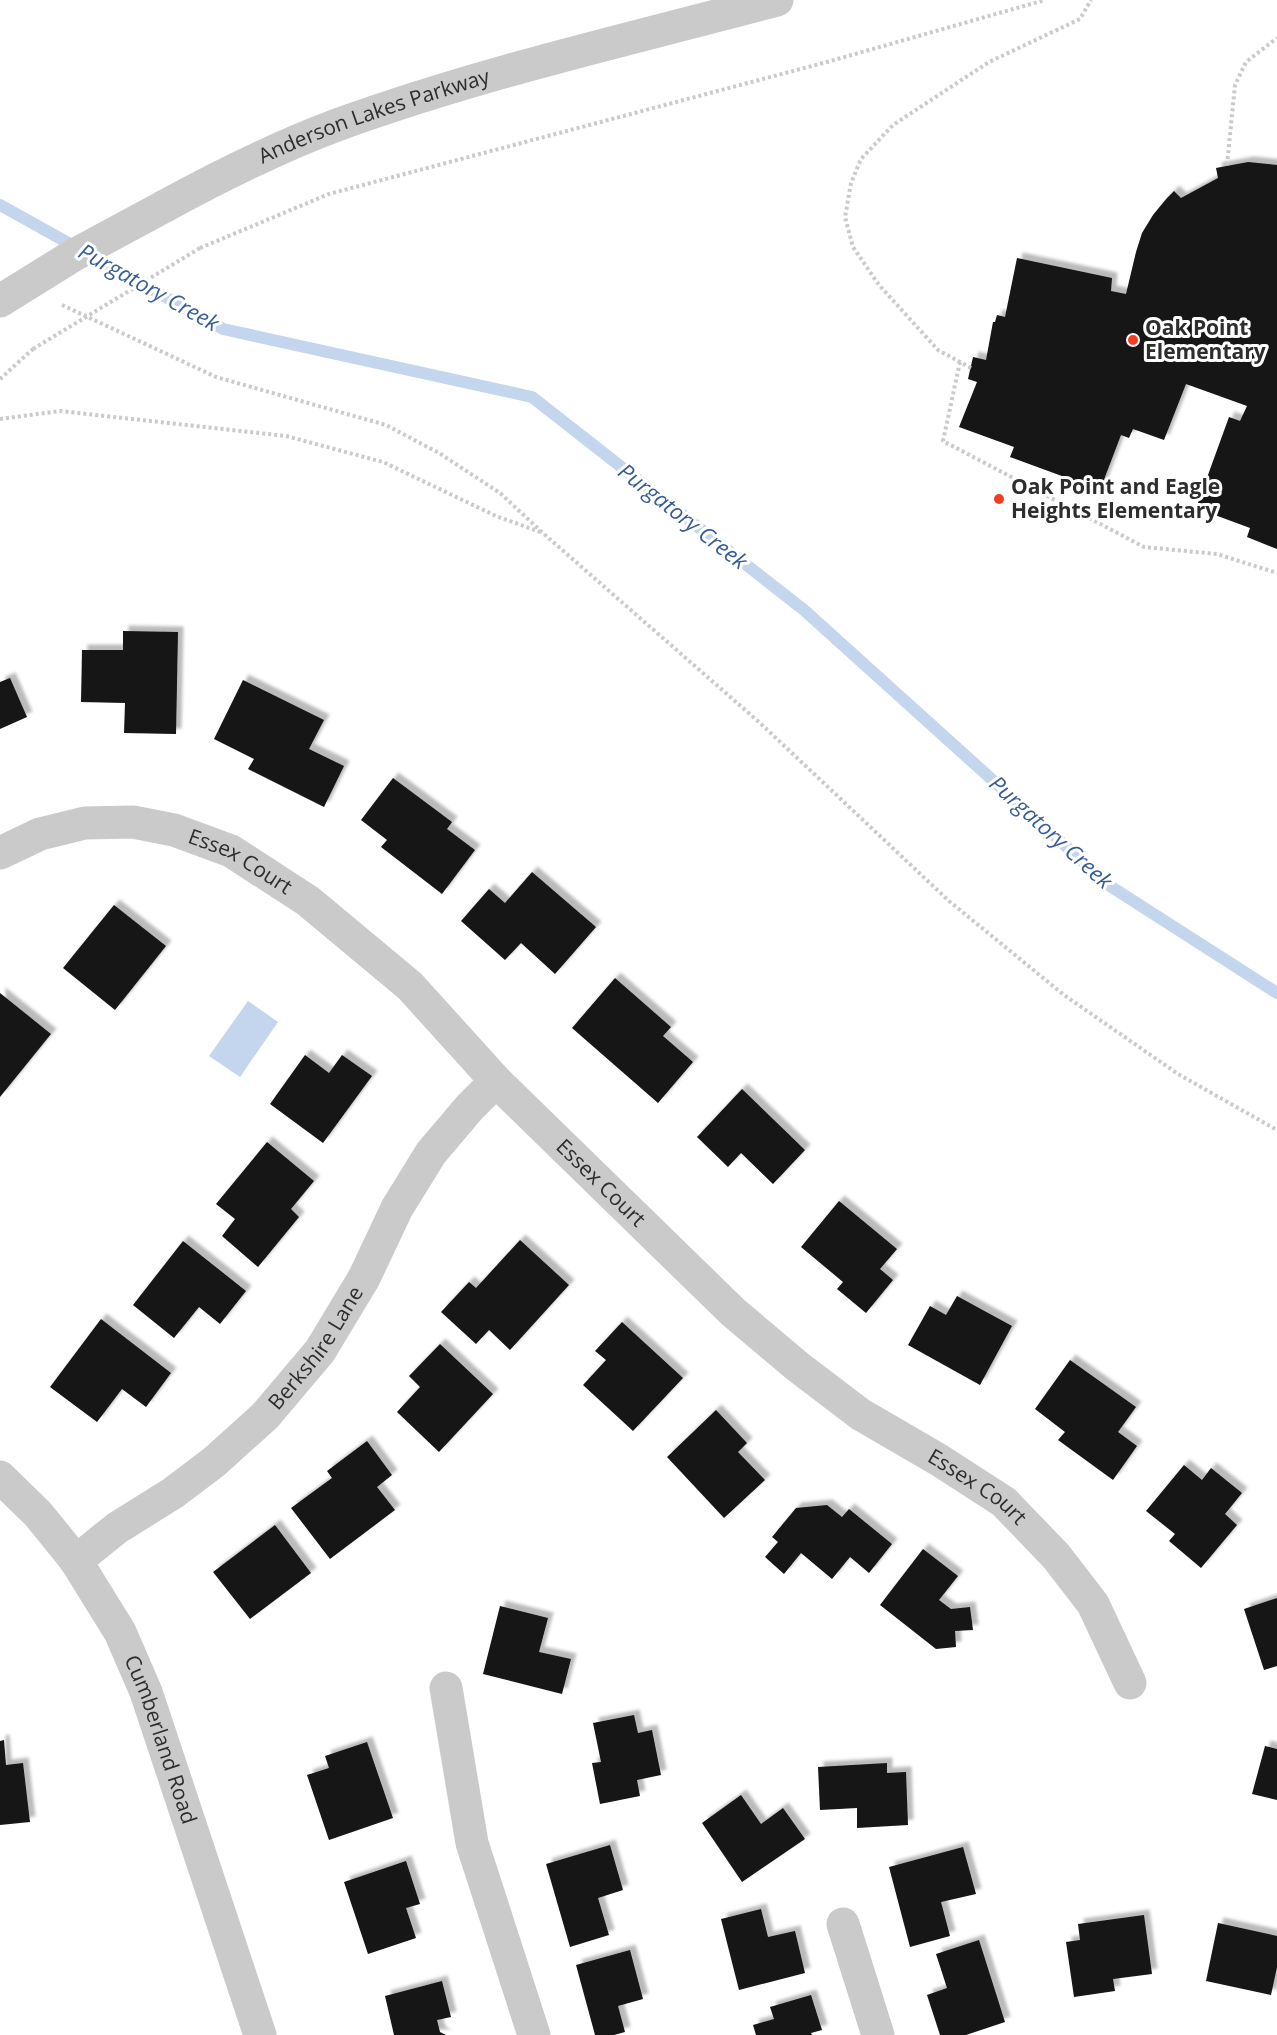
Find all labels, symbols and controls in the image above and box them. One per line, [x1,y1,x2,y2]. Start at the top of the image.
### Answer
street label: Anderson Lakes Parkway [253,62,493,170]
water label: Purgatory Creek [74,235,226,338]
place label: Oak Point Elementary [1145,313,1266,365]
marker: Oak Point Elementary [1126,333,1140,347]
water label: Purgatory Creek [613,455,755,576]
place label: Oak Point and Eagle Heights Elementary [1011,472,1220,524]
marker: Oak Point and Eagle Heights Elementary [992,492,1006,506]
water label: Purgatory Creek [984,768,1121,895]
street label: Essex Court [185,822,298,900]
street label: Essex Court [550,1132,652,1232]
street label: Berkshire Lane [261,1280,369,1415]
street label: Essex Court [923,1442,1033,1530]
street label: Cumberland Road [119,1650,204,1827]

